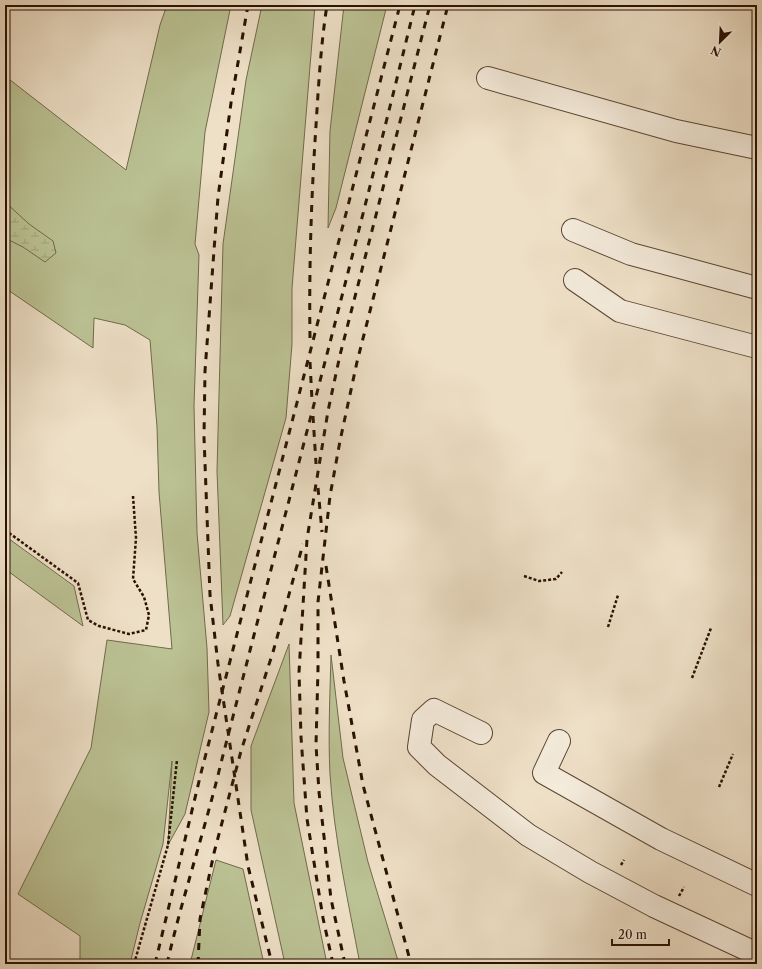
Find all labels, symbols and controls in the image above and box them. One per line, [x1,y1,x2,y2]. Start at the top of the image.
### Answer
north arrow [700,22,740,62]
text: N [708,43,723,59]
scale bar [612,921,669,947]
text: 20 m [618,927,647,942]

